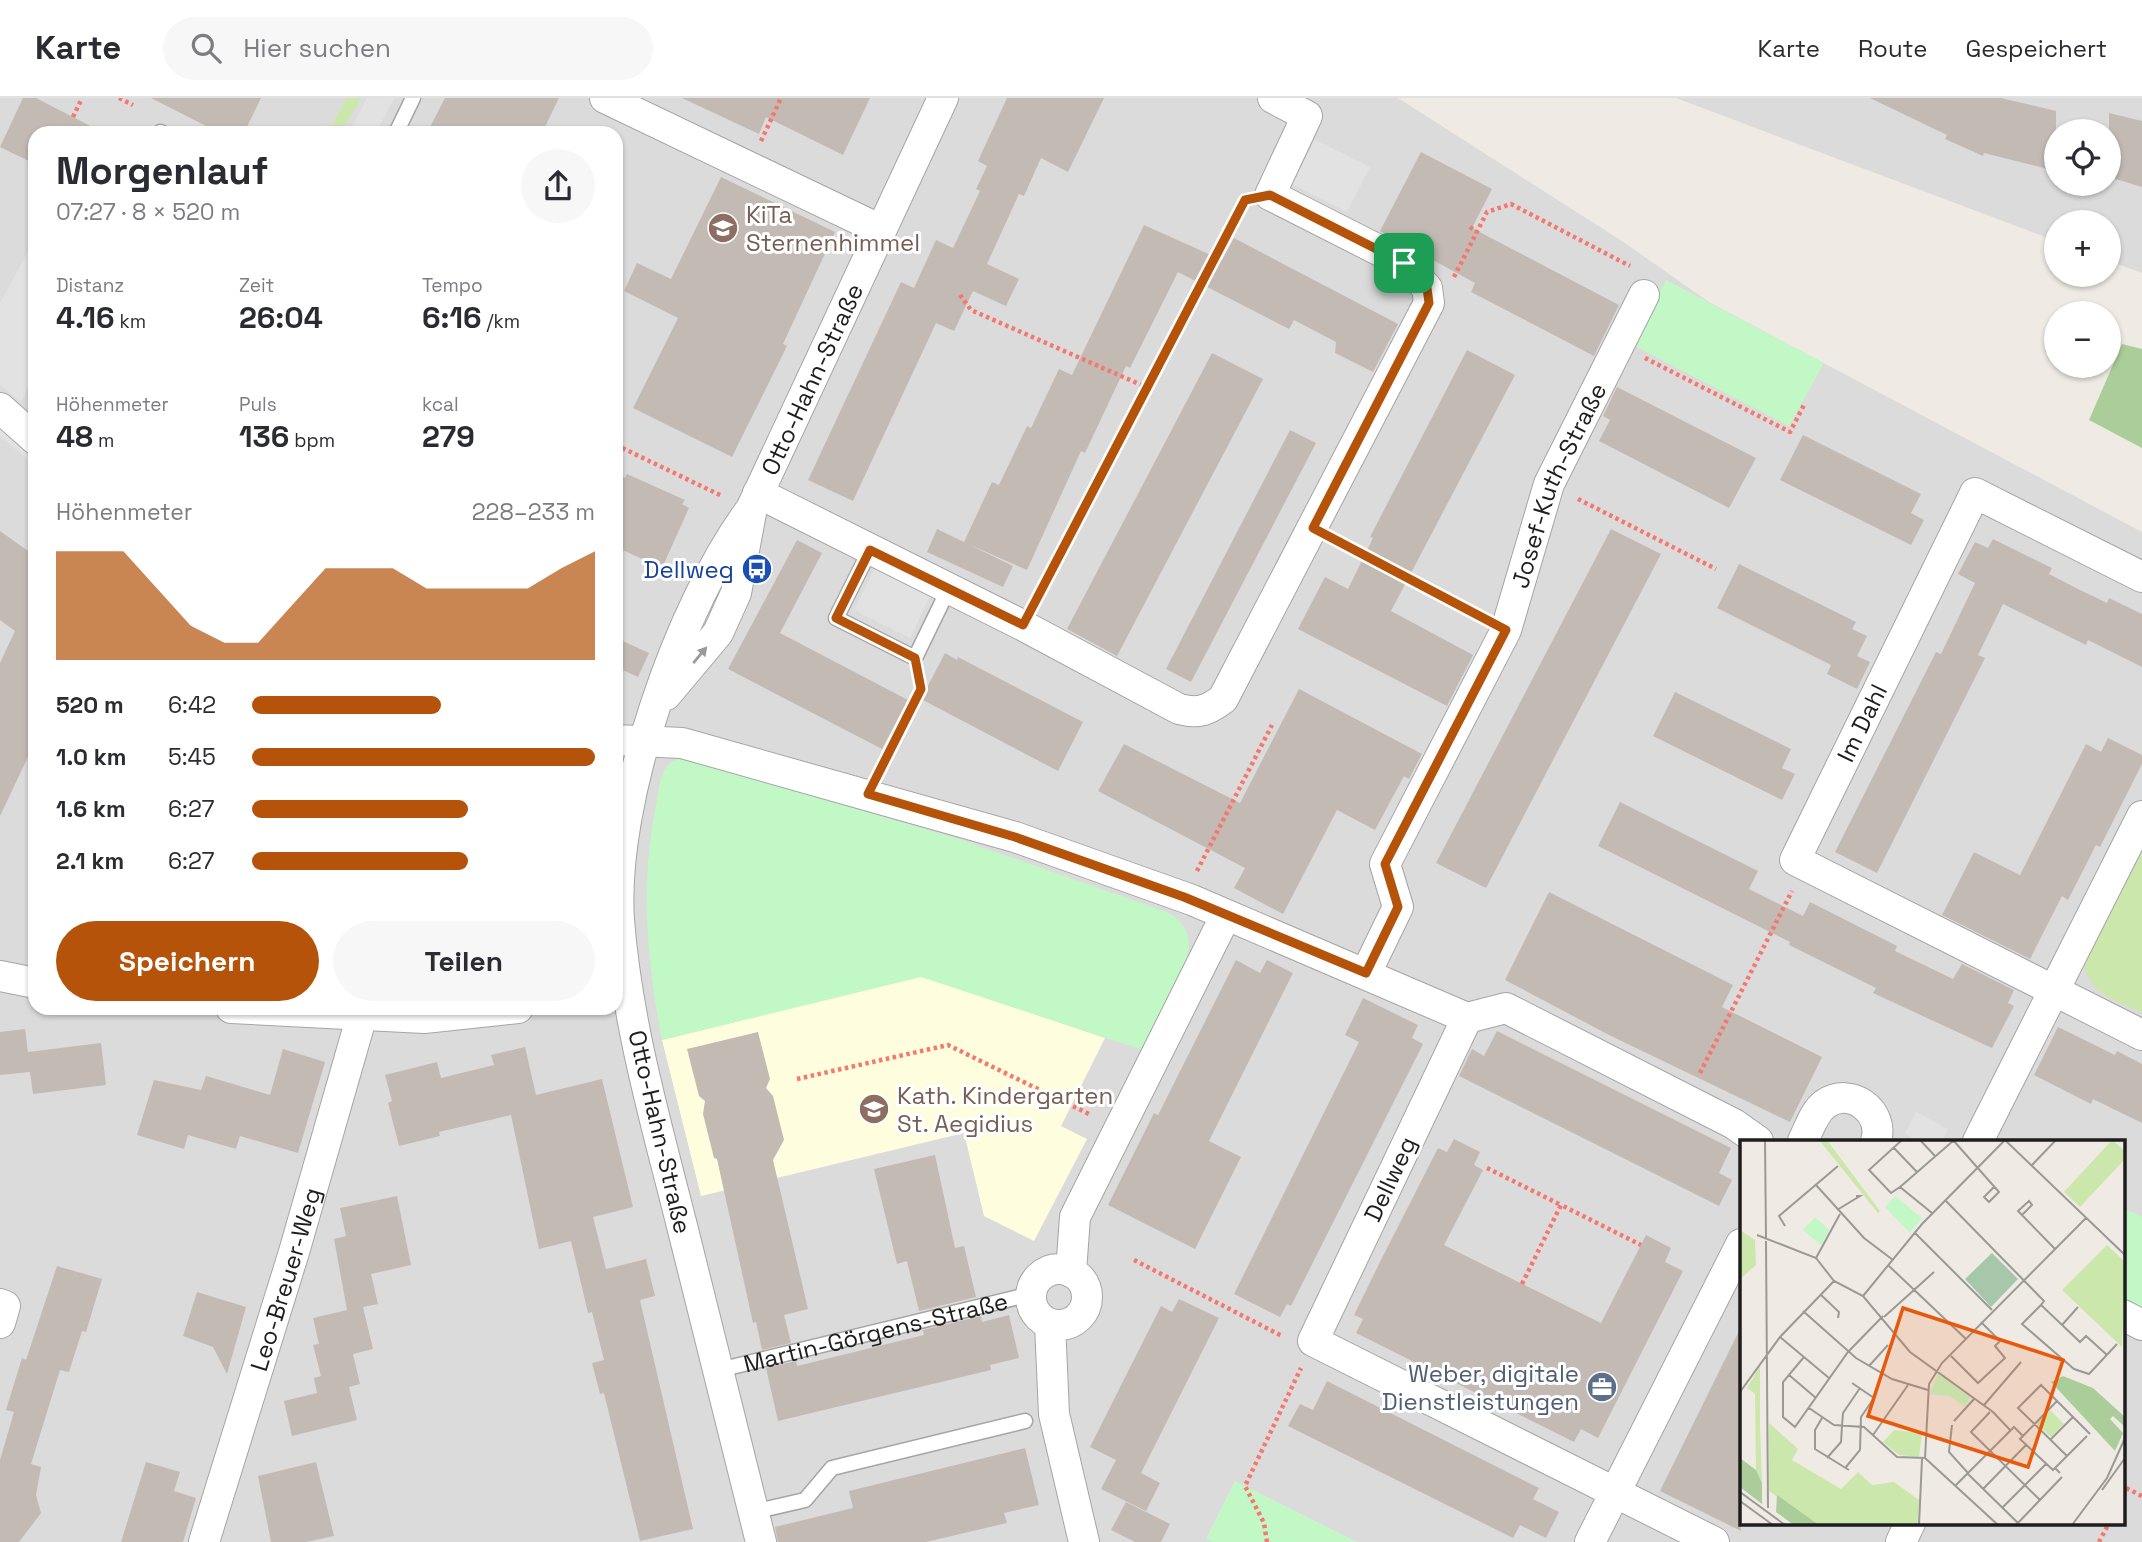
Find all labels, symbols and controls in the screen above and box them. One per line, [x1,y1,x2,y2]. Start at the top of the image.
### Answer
search box [163,17,653,80]
text: Karte [35,27,121,69]
icon: search [187,29,225,67]
text: Hier suchen [243,31,391,65]
text: Karte [1758,33,1820,64]
text: Route [1858,33,1927,64]
text: Gespeichert [1965,33,2107,64]
map controls [2044,119,2121,378]
button: locate [2044,119,2121,196]
text: Morgenlauf [56,147,268,195]
button: share [521,149,595,223]
text: 07:27 · 8 × 520 m [56,197,240,227]
place label: KiTa Sternenhimmel [746,199,920,258]
button: + [2044,210,2121,287]
school or university icon: KiTa Sternenhimmel [706,211,740,245]
pin [1374,233,1434,293]
icon: arrive [1385,244,1423,282]
text: Distanz [56,273,124,298]
text: Zeit [239,273,274,298]
text: Tempo [422,273,483,298]
street label: Otto-Hahn-Straße [754,278,870,480]
text: 4.16 [56,298,115,337]
text: 26:04 [239,298,323,337]
text: 6:16 [422,298,482,337]
button: − [2044,301,2121,378]
text: km [115,309,146,334]
text: /km [482,309,520,334]
street label: Josef-Kuth-Straße [1504,377,1613,592]
text: Höhenmeter [56,392,169,417]
text: Puls [239,392,277,417]
text: kcal [422,392,459,417]
text: 48 [56,417,93,456]
text: 136 [239,417,289,456]
text: 279 [422,417,475,456]
text: m [93,428,114,453]
text: bpm [289,428,335,453]
text: Höhenmeter [56,497,193,527]
text: 228–233 m [472,497,595,527]
bus stop icon: Dellweg [740,552,774,586]
place label: Dellweg [644,554,734,585]
one-way arrow [692,646,708,664]
street label: Im Dahl [1830,679,1894,767]
text: 520 m [56,690,124,720]
text: 6:42 [168,690,216,720]
text: 1.0 km [56,742,126,772]
text: 5:45 [168,742,216,772]
text: 1.6 km [56,794,126,824]
text: 6:27 [168,794,215,824]
text: 2.1 km [56,846,124,876]
text: 6:27 [168,846,215,876]
button: Speichern [56,921,319,1001]
button: Teilen [333,921,595,1001]
street label: Otto-Hahn-Straße [622,1027,698,1237]
place label: Kath. Kindergarten St. Aegidius [897,1080,1113,1139]
school or university icon: Kath. Kindergarten St. Aegidius [857,1092,891,1126]
street label: Dellweg [1357,1131,1423,1227]
inset map [1740,1140,2124,1524]
street label: Leo-Breuer-Weg [243,1184,327,1375]
street label: Martin-Görgens-Straße [740,1285,1011,1379]
place label: Weber, digitale Dienstleistungen [1382,1358,1579,1417]
office icon: Weber, digitale Dienstleistungen [1585,1370,1619,1404]

